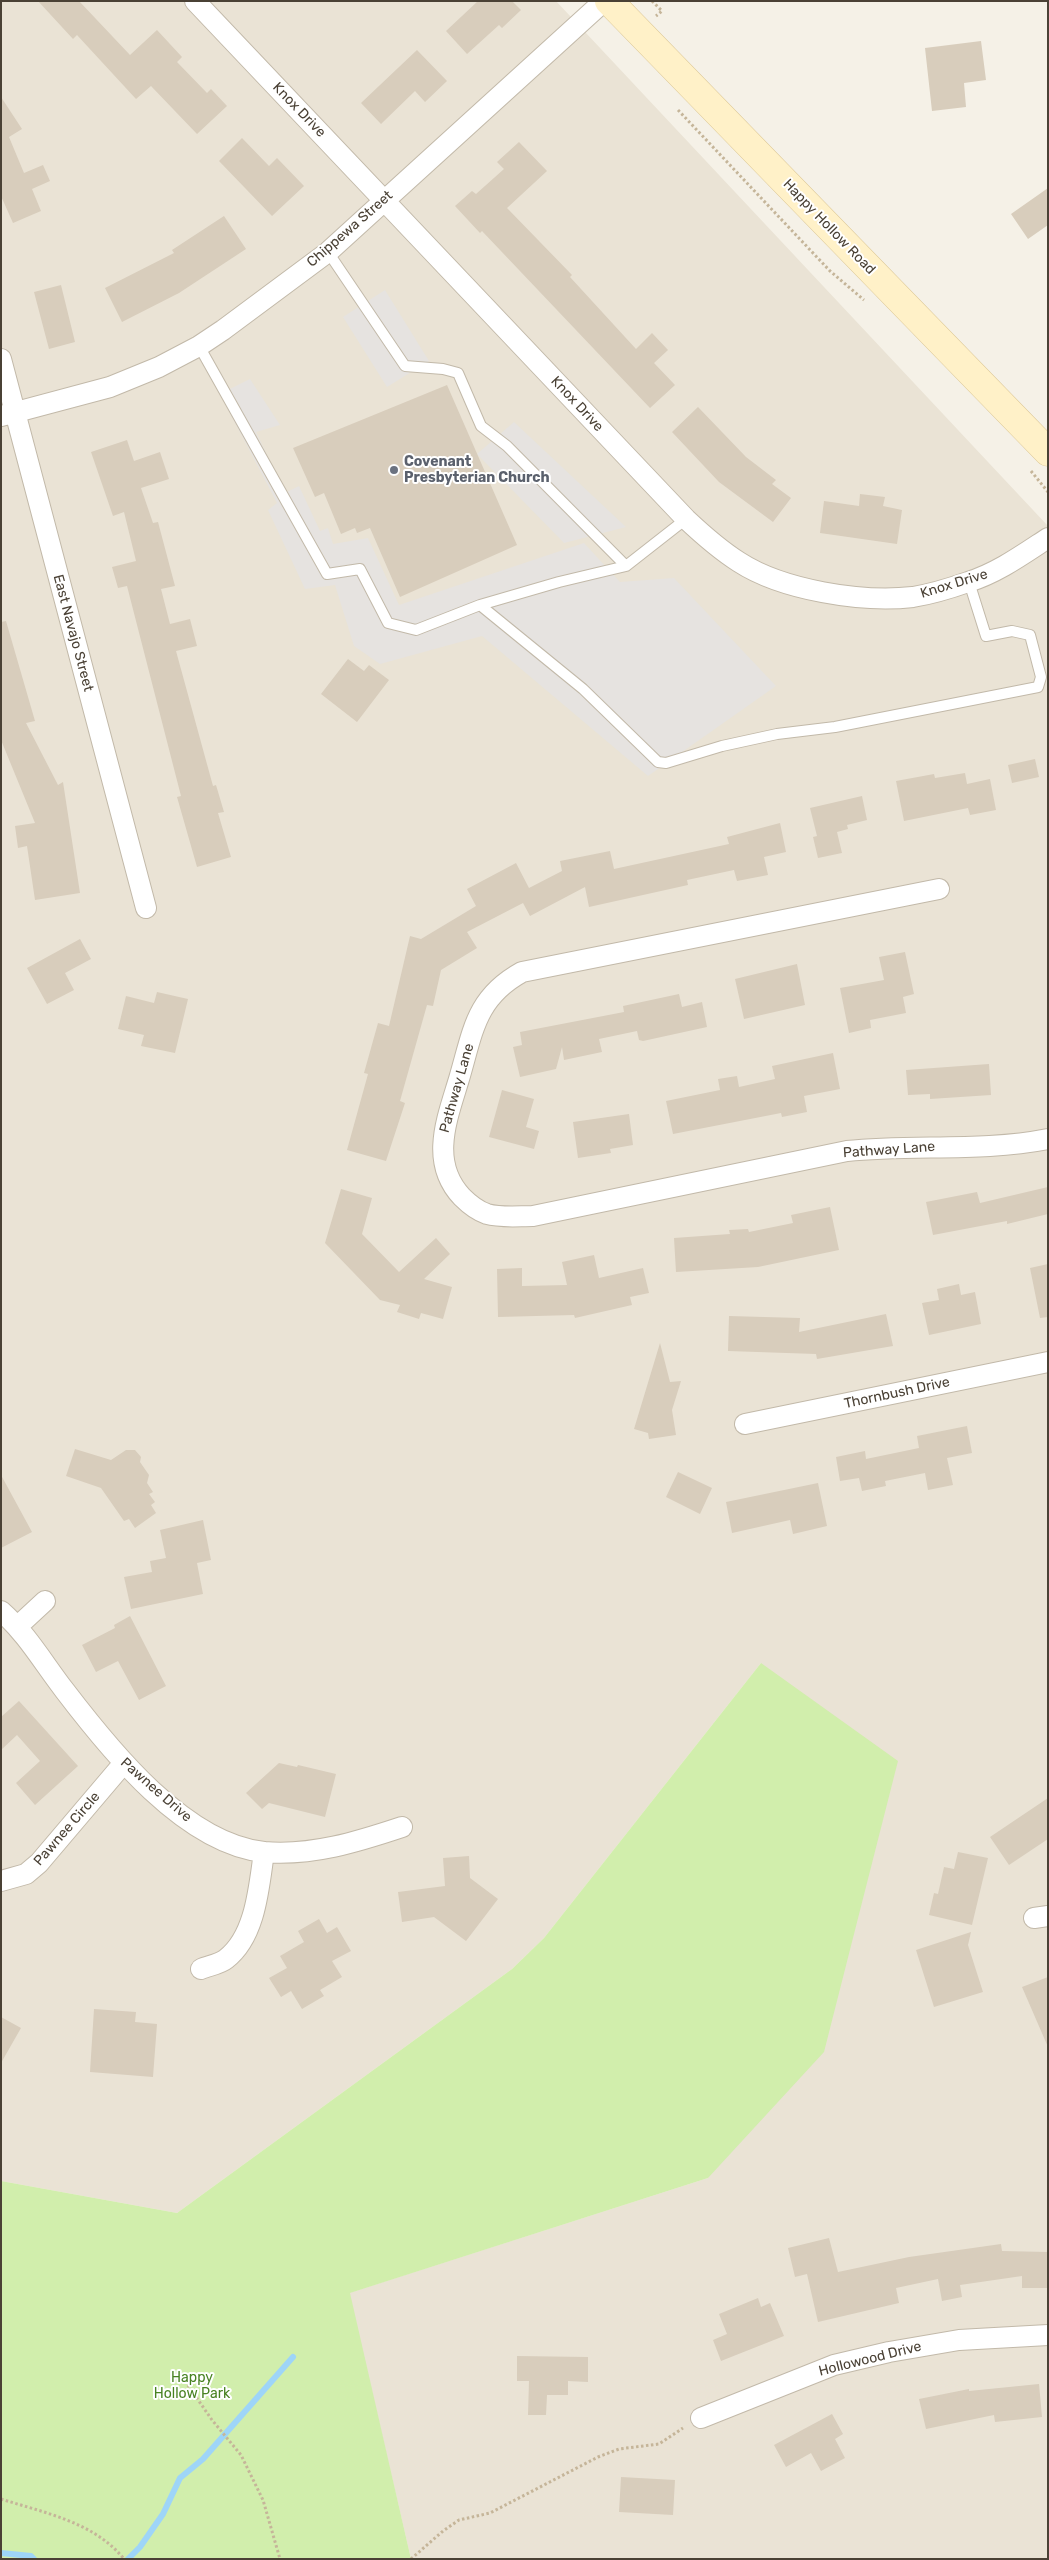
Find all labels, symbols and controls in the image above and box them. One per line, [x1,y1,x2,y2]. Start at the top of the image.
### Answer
street label: Knox Drive [269,79,329,141]
street label: Happy Hollow Road [779,176,879,278]
street label: Chippewa Street [304,187,396,271]
street label: Knox Drive [547,373,607,435]
place label: Covenant Presbyterian Church [404,454,550,487]
marker: Covenant Presbyterian Church [388,464,400,476]
street label: Knox Drive [918,566,990,602]
street label: East Navajo Street [49,573,97,693]
street label: Pathway Lane [436,1041,478,1135]
street label: Pathway Lane [842,1138,936,1162]
street label: Thornbush Drive [843,1374,951,1412]
street label: Pawnee Drive [117,1754,195,1826]
street label: Pawnee Circle [30,1789,104,1869]
street label: Hollowood Drive [817,2338,923,2380]
park label: Happy Hollow Park [154,2370,230,2402]

